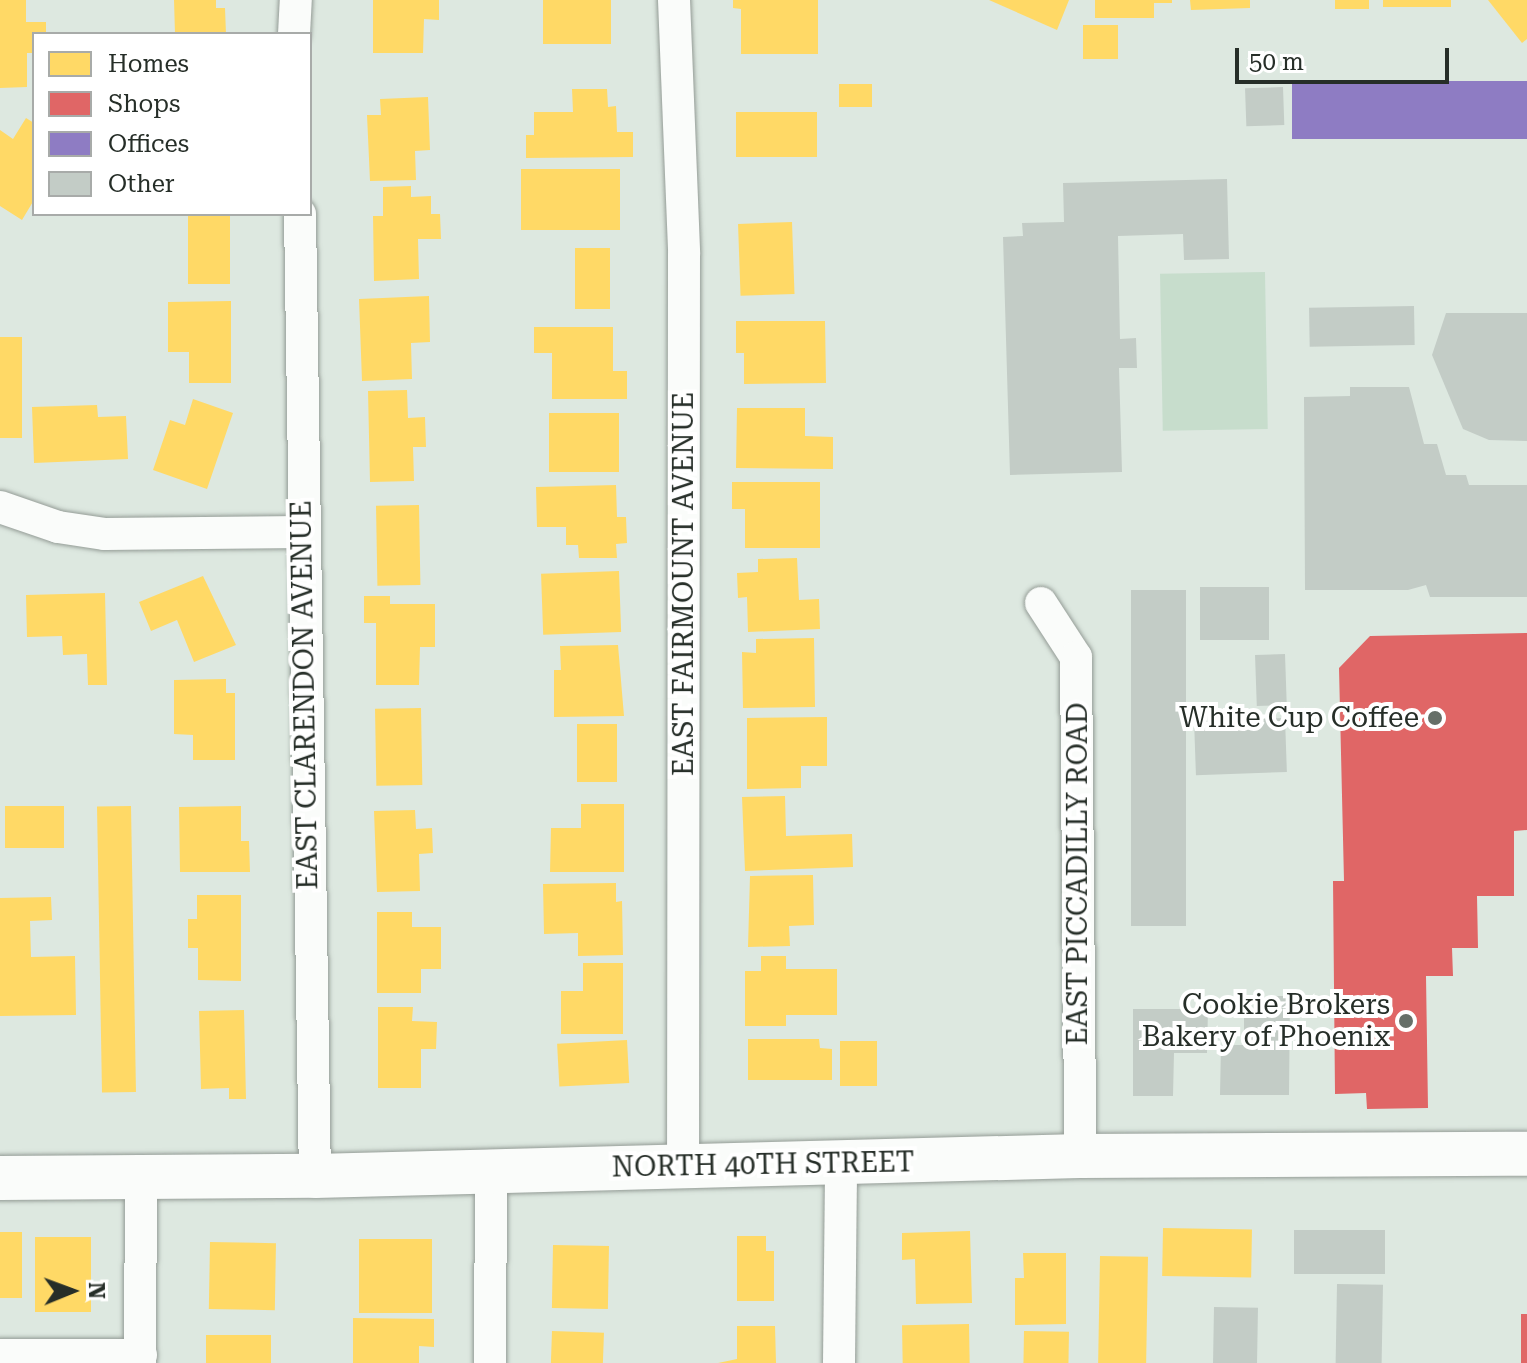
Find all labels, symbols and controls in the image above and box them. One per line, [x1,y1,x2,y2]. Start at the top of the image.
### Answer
legend [32,32,312,216]
scale bar [1239,32,1453,82]
text: 50 m [1249,48,1304,76]
text: Homes [108,50,189,78]
text: Shops [108,90,180,118]
text: Offices [108,130,189,158]
text: Other [108,170,175,198]
street label: EAST FAIRMOUNT AVENUE [667,392,701,776]
street label: EAST CLARENDON AVENUE [285,500,325,890]
place label: White Cup Coffee [1179,701,1419,735]
street label: EAST PICCADILLY ROAD [1061,703,1095,1045]
marker: White Cup Coffee [1426,709,1444,727]
place label: Cookie Brokers Bakery of Phoenix [1142,988,1390,1054]
marker: Cookie Brokers Bakery of Phoenix [1397,1012,1415,1030]
street label: NORTH 40TH STREET [611,1146,915,1184]
north arrow [32,1251,112,1331]
text: N [84,1282,109,1299]

